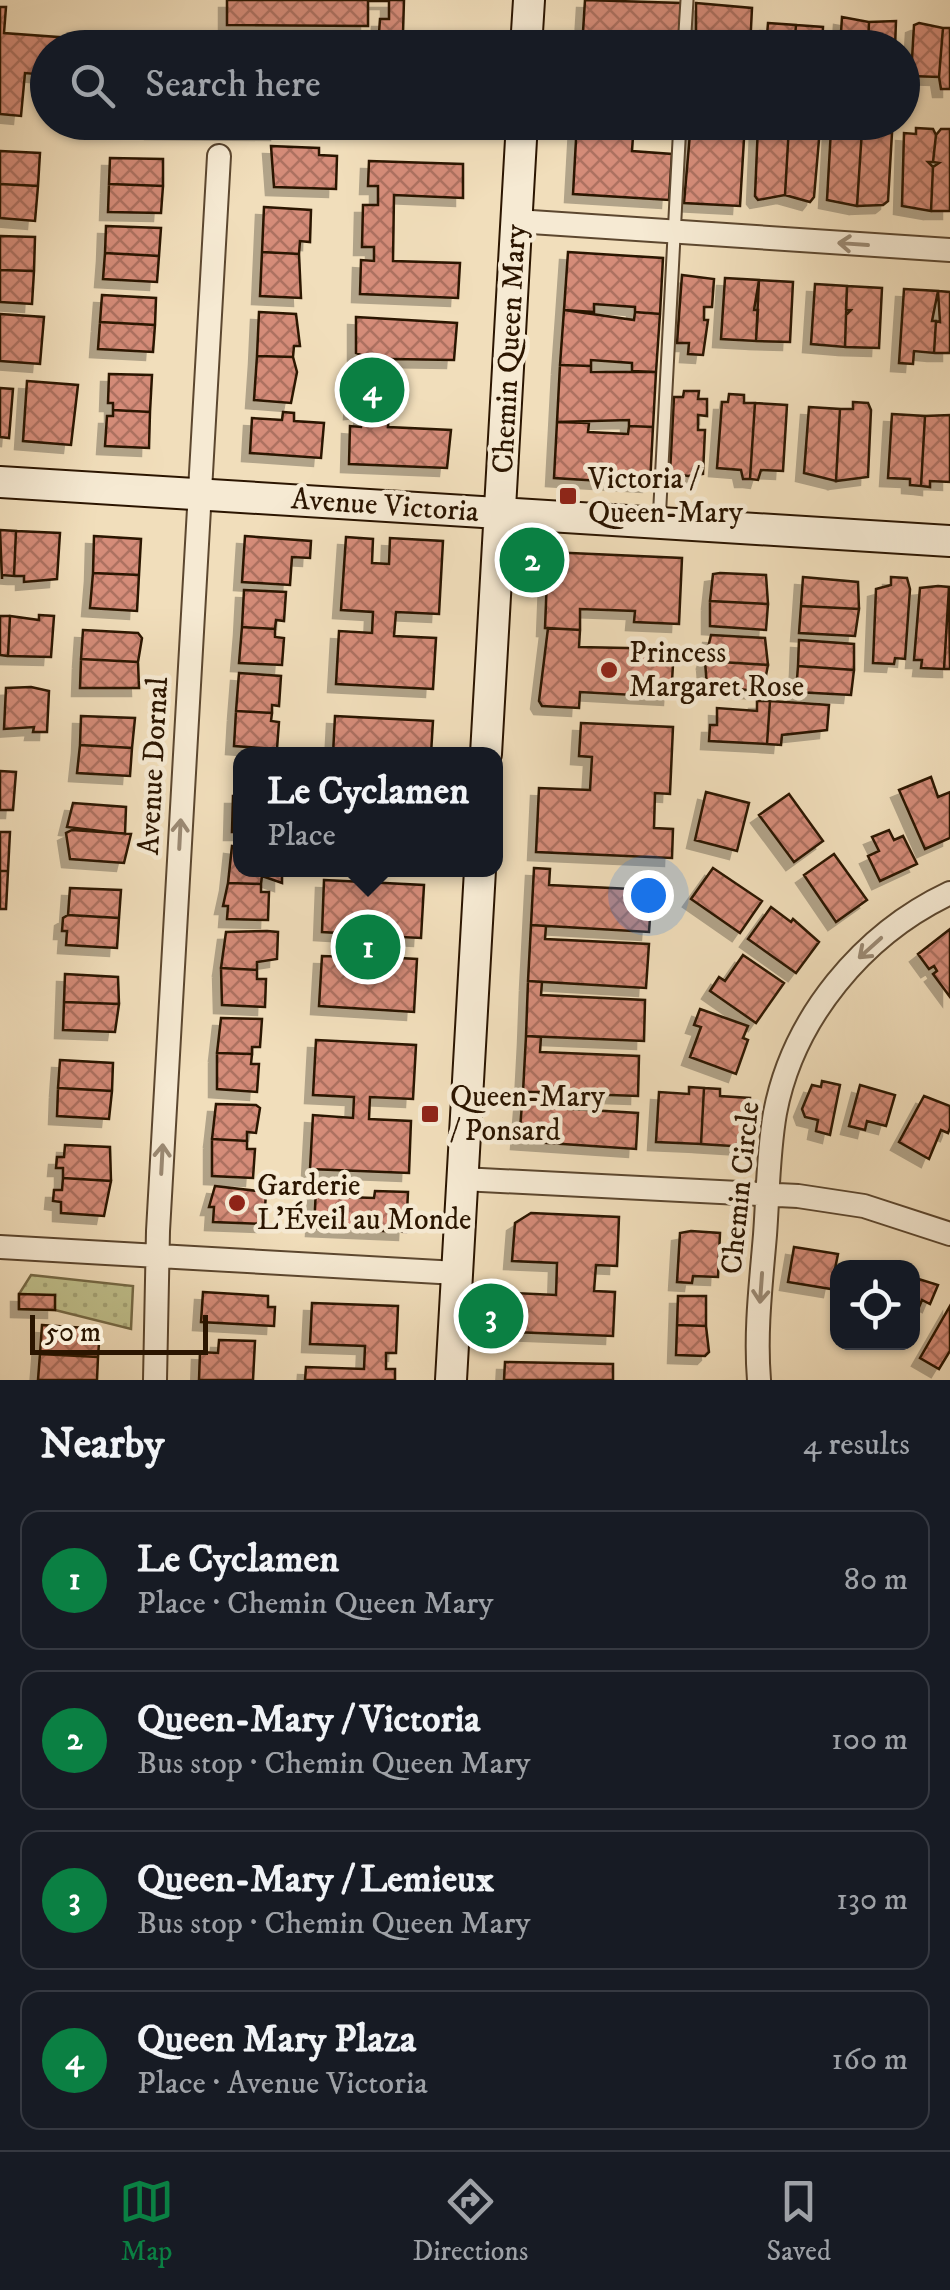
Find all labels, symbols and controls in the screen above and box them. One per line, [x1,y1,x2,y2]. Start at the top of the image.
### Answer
search box [30,30,920,140]
icon: search [65,58,120,113]
text: Search here [145,61,321,109]
street label: Chemin Queen Mary [485,223,535,475]
one-way arrow [837,234,869,253]
pin: 4 [340,352,404,428]
place label: Victoria / Queen-Mary [587,461,744,532]
street label: Avenue Victoria [290,481,480,531]
marker: Victoria / Queen-Mary [557,485,579,507]
pin: 2 [500,522,564,598]
place label: Princess Margaret Rose [629,635,804,706]
marker: Princess Margaret Rose [598,659,620,681]
street label: Avenue Dornal [131,676,177,856]
popup [233,747,503,877]
text: Le Cyclamen [267,768,469,816]
text: Place [267,816,336,856]
one-way arrow [171,819,190,851]
your location [623,870,674,921]
pin: 1 [336,910,400,984]
one-way arrow [858,936,883,959]
place label: Queen-Mary / Ponsard [450,1079,606,1150]
street label: Chemin Circle [714,1100,768,1276]
marker: Queen-Mary / Ponsard [419,1103,441,1125]
one-way arrow [153,1143,172,1175]
place label: Garderie L'Éveil au Monde [257,1168,472,1239]
marker: Garderie L'Éveil au Monde [226,1192,248,1214]
map controls [830,1260,920,1350]
button: locate [830,1260,920,1350]
one-way arrow [751,1271,770,1303]
pin: 3 [458,1278,524,1354]
scale bar [30,1310,208,1354]
text: 50 m [45,1315,101,1350]
text: Nearby [40,1419,164,1471]
text: 4 results [803,1425,910,1465]
text: Le Cyclamen [137,1536,339,1584]
text: 1 [69,1560,80,1600]
text: 80 m [844,1560,908,1600]
text: Place · Chemin Queen Mary [137,1584,493,1624]
text: Queen-Mary / Victoria [137,1696,480,1744]
text: 2 [67,1720,82,1760]
text: 100 m [831,1720,908,1760]
text: Bus stop · Chemin Queen Mary [137,1744,531,1784]
text: Queen-Mary / Lemieux [137,1856,494,1904]
text: 3 [69,1880,80,1920]
text: 130 m [836,1880,908,1920]
text: Bus stop · Chemin Queen Mary [137,1904,531,1944]
text: Queen Mary Plaza [137,2016,416,2064]
text: 4 [65,2040,84,2080]
text: 160 m [832,2040,908,2080]
text: Place · Avenue Victoria [137,2064,428,2104]
tab: Map [119,2174,174,2269]
tab: Directions [412,2174,528,2269]
tab: Saved [767,2174,831,2269]

